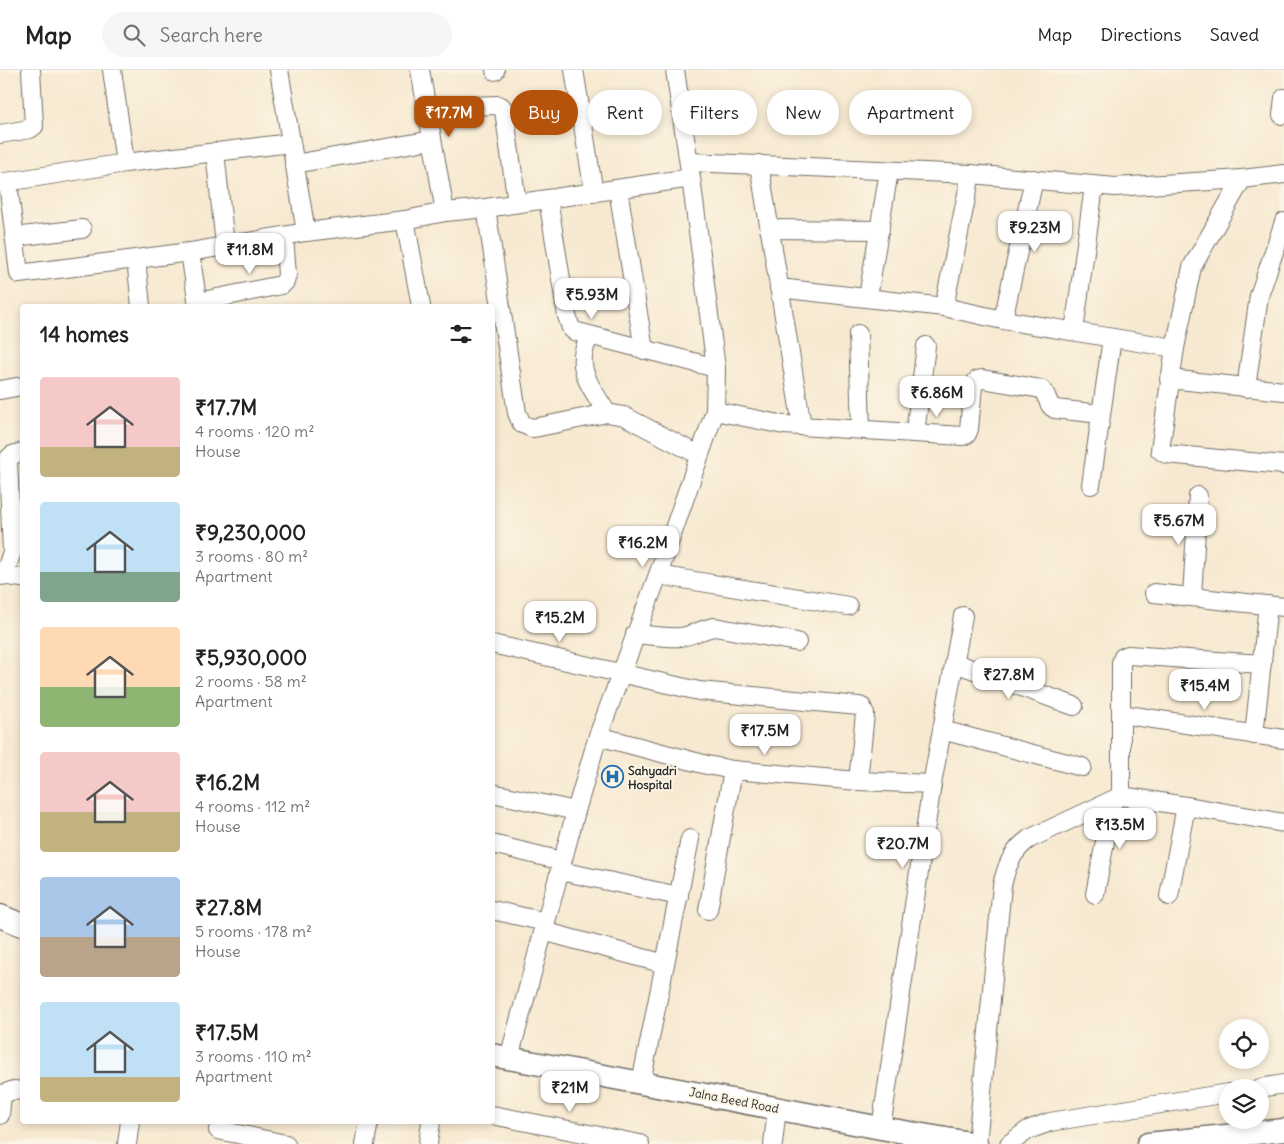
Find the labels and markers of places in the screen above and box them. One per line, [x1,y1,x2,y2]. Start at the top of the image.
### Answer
pin: ₹17.7M [408,96,490,138]
pin: ₹9.23M [994,210,1076,253]
pin: ₹11.8M [209,232,291,275]
pin: ₹5.93M [551,278,633,320]
pin: ₹6.86M [896,376,978,418]
pin: ₹5.67M [1138,504,1220,546]
pin: ₹16.2M [602,526,684,568]
pin: ₹15.2M [519,600,601,643]
pin: ₹27.8M [968,658,1050,700]
pin: ₹15.4M [1164,668,1246,711]
pin: ₹17.5M [724,714,806,756]
place label: Sahyadri Hospital [628,763,677,793]
hospital icon: Sahyadri Hospital [600,765,624,789]
pin: ₹13.5M [1079,808,1161,850]
pin: ₹20.7M [862,826,944,869]
pin: ₹21M [540,1070,600,1113]

